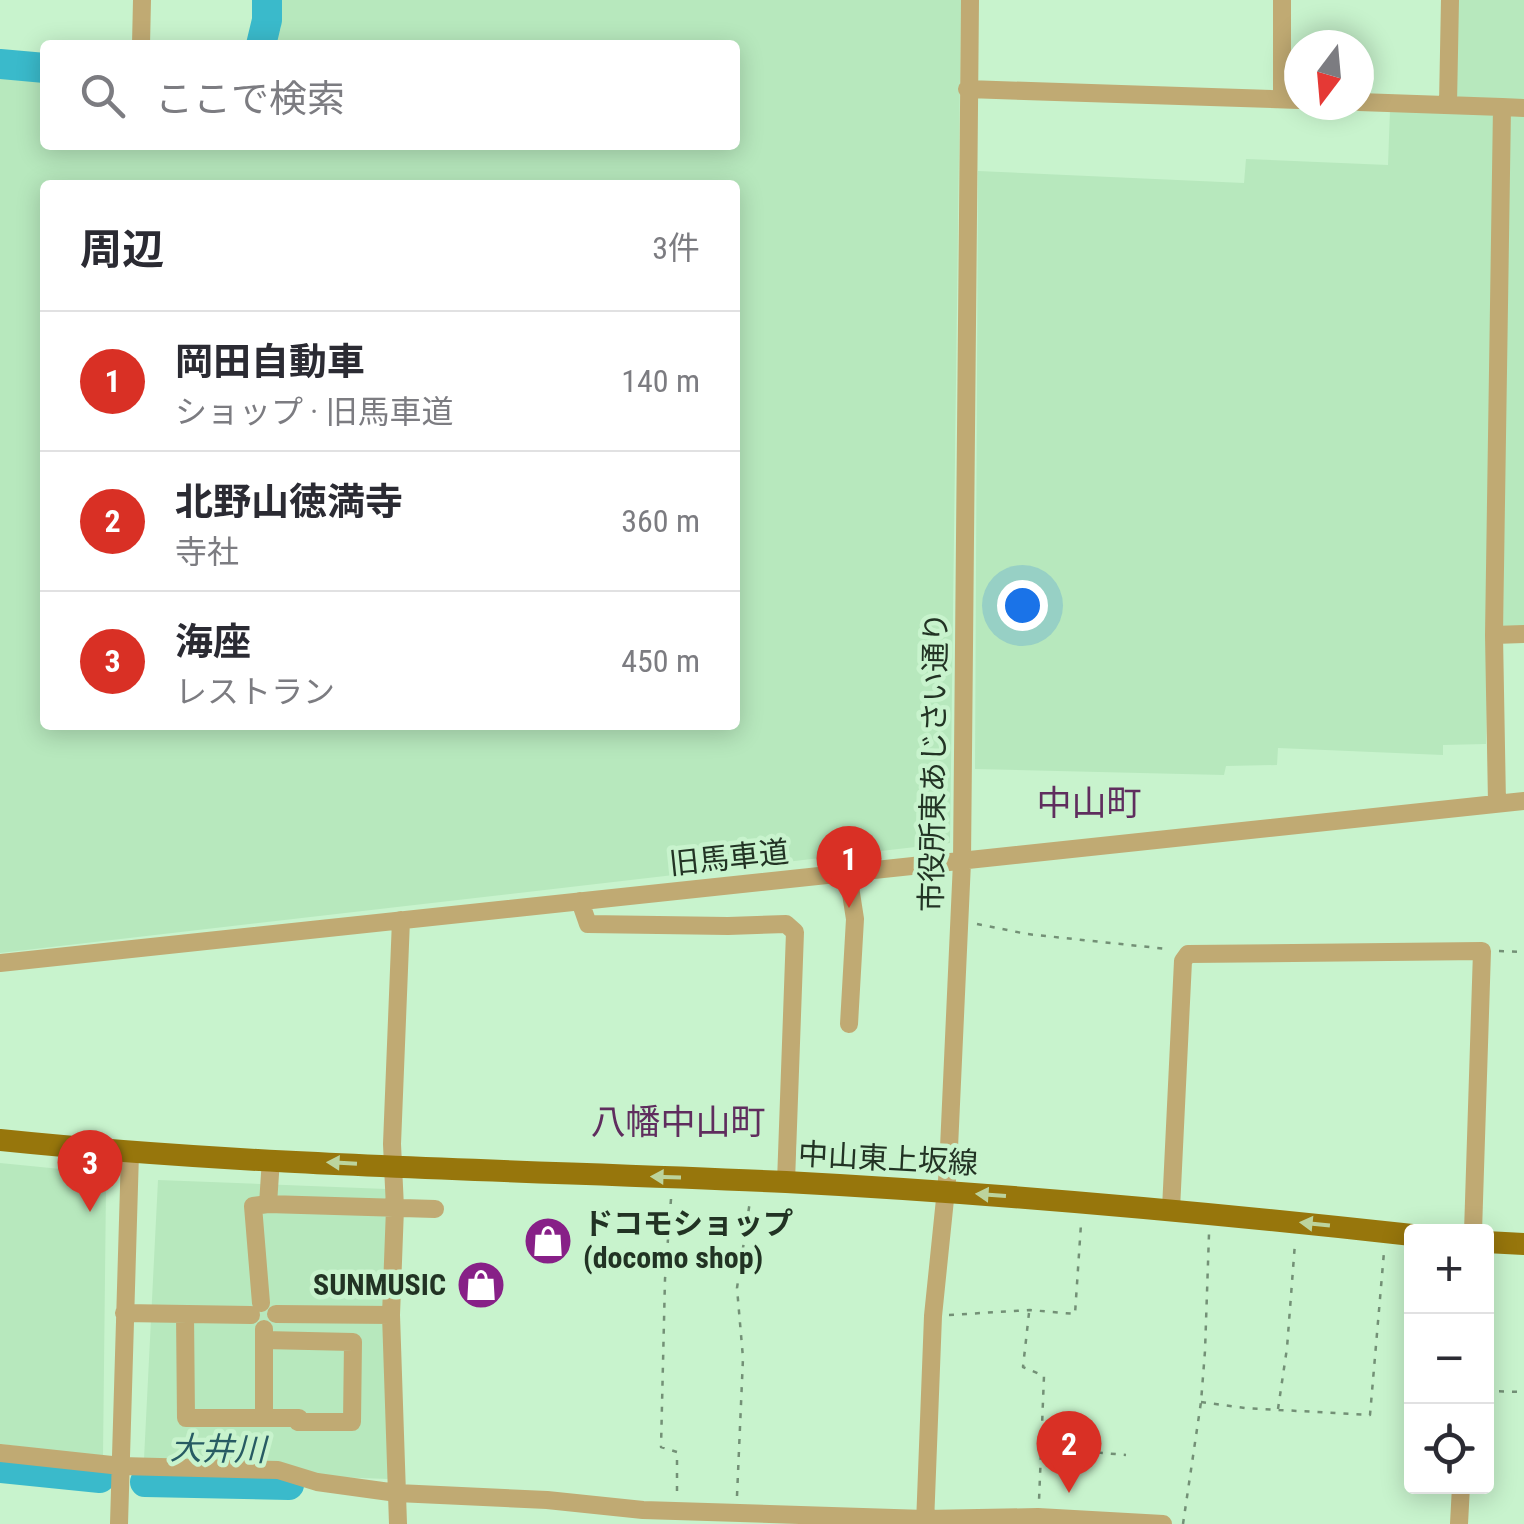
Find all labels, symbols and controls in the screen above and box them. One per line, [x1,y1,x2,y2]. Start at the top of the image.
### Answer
north arrow [1284,30,1374,120]
search box [40,40,740,150]
icon: search [75,68,130,123]
text: ここで検索 [155,77,345,121]
text: 周辺 [80,225,164,274]
text: 3件 [652,229,700,267]
text: 岡田自動車 [175,340,365,384]
text: 1 [104,362,121,400]
text: 140 m [621,362,700,400]
text: ショップ · 旧馬車道 [175,393,454,431]
text: 北野山徳満寺 [175,480,403,524]
text: 2 [104,502,121,540]
text: 360 m [621,502,700,540]
text: 寺社 [175,533,239,571]
your location [997,580,1048,631]
street label: 市役所東あじさい通り [913,612,954,912]
text: 海座 [175,620,251,664]
text: 3 [104,642,121,680]
text: 450 m [621,642,700,680]
text: レストラン [175,673,335,711]
district label: 中山町 [1036,783,1142,824]
pin: 1 [816,826,882,908]
street label: 旧馬車道 [667,834,790,881]
district label: 八幡中山町 [590,1102,766,1143]
pin: 3 [58,1130,122,1212]
street label: 中山東上坂線 [797,1136,979,1181]
one-way arrow [325,1155,357,1171]
one-way arrow [650,1169,682,1185]
one-way arrow [974,1187,1006,1203]
place label: ドコモショップ (docomo shop) [583,1206,793,1275]
shop icon: ドコモショップ (docomo shop) [522,1215,574,1267]
one-way arrow [1298,1216,1330,1232]
map controls [1404,1224,1494,1494]
button: + [1404,1224,1494,1314]
shop icon: SUNMUSIC [455,1259,507,1311]
place label: SUNMUSIC [313,1267,446,1302]
button: − [1404,1314,1494,1404]
button: locate [1404,1404,1494,1494]
pin: 2 [1036,1410,1102,1493]
water label: 大井川 [170,1429,269,1469]

